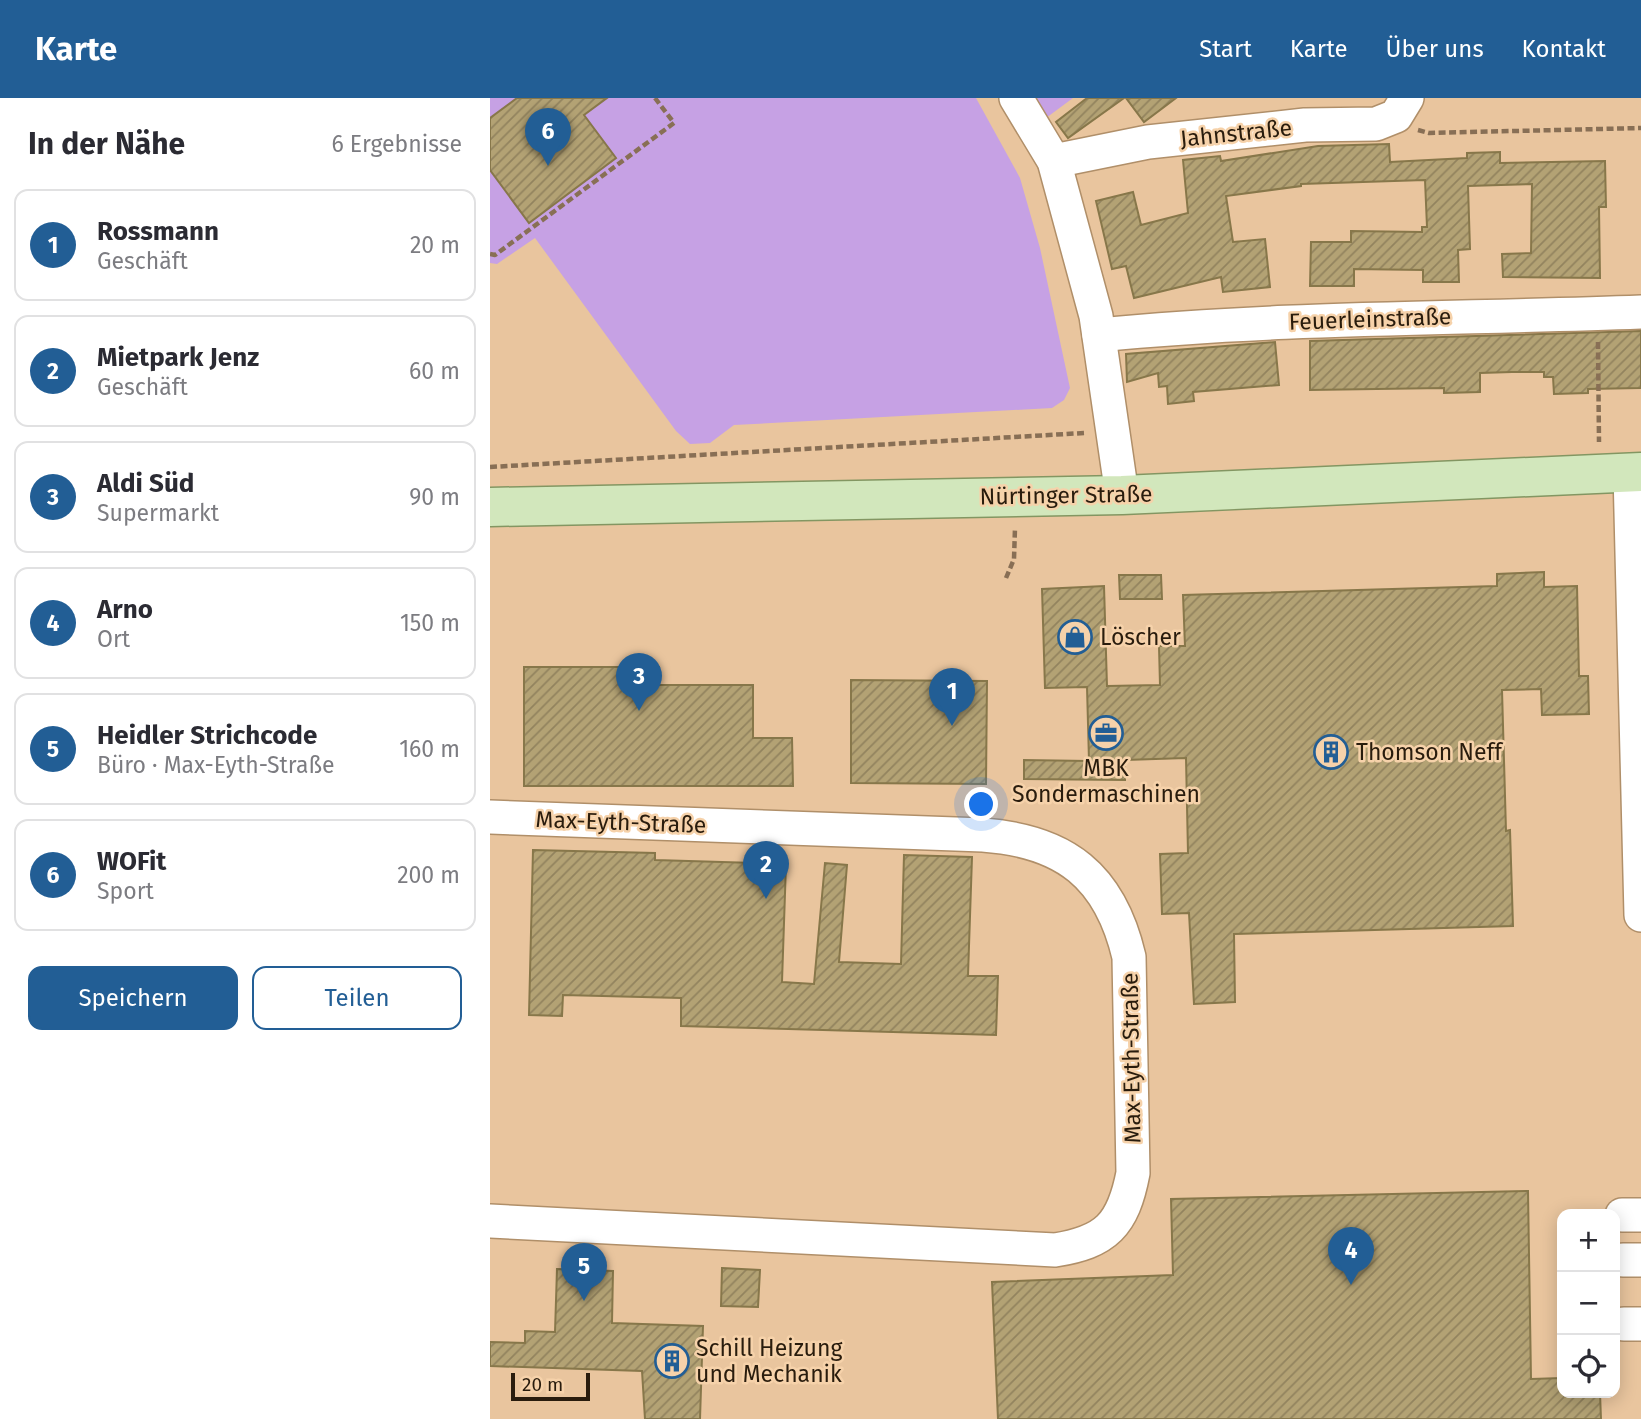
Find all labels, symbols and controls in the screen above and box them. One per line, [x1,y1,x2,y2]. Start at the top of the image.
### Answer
text: Karte [35,29,117,69]
text: Start [1199,35,1252,63]
text: Karte [1290,35,1348,63]
text: Über uns [1386,35,1484,63]
text: Kontakt [1522,35,1606,63]
pin: 6 [525,108,571,166]
street label: Jahnstraße [1179,113,1293,153]
text: In der Nähe [28,126,185,162]
text: 6 Ergebnisse [331,130,462,158]
text: Rossmann [97,216,219,247]
text: 1 [48,231,58,259]
text: 20 m [410,231,460,259]
text: Geschäft [97,247,188,275]
street label: Feuerleinstraße [1288,302,1452,336]
text: Mietpark Jenz [97,342,259,373]
text: 2 [47,357,59,385]
text: 60 m [409,357,460,385]
text: Geschäft [97,373,188,401]
text: Aldi Süd [97,468,194,499]
street label: Nürtinger Straße [979,479,1153,511]
text: 3 [47,483,59,511]
text: 90 m [409,483,460,511]
text: Supermarkt [97,499,219,527]
text: Arno [97,594,153,625]
text: 4 [47,609,60,637]
text: 150 m [400,609,460,637]
shop icon: Löscher [1056,618,1094,656]
place label: Löscher [1100,623,1181,651]
text: Ort [97,625,130,653]
pin: 3 [616,653,662,711]
pin: 1 [929,668,975,726]
office icon: MBK Sondermaschinen [1087,714,1125,752]
text: Heidler Strichcode [97,720,317,751]
building icon: Thomson Neff [1312,733,1350,771]
text: 5 [47,735,59,763]
text: 160 m [399,735,460,763]
place label: Thomson Neff [1356,738,1504,766]
text: Büro · Max-Eyth-Straße [97,751,335,779]
place label: MBK Sondermaschinen [1012,754,1200,808]
your location [964,787,998,821]
street label: Max-Eyth-Straße [535,805,707,839]
pin: 2 [743,841,789,899]
text: WOFit [97,846,166,877]
text: 6 [47,861,59,889]
text: 200 m [397,861,460,889]
text: Sport [97,877,154,905]
button: Speichern [28,966,238,1030]
button: Teilen [252,966,462,1030]
street label: Max-Eyth-Straße [1116,972,1146,1144]
map controls [1557,1209,1620,1398]
button: + [1557,1209,1620,1272]
pin: 4 [1328,1227,1374,1285]
pin: 5 [561,1243,607,1301]
button: − [1557,1272,1620,1335]
place label: Schill Heizung und Mechanik [696,1334,842,1388]
button: locate [1557,1335,1620,1398]
building icon: Schill Heizung und Mechanik [653,1342,691,1380]
scale bar [511,1370,590,1402]
text: 20 m [522,1373,563,1396]

